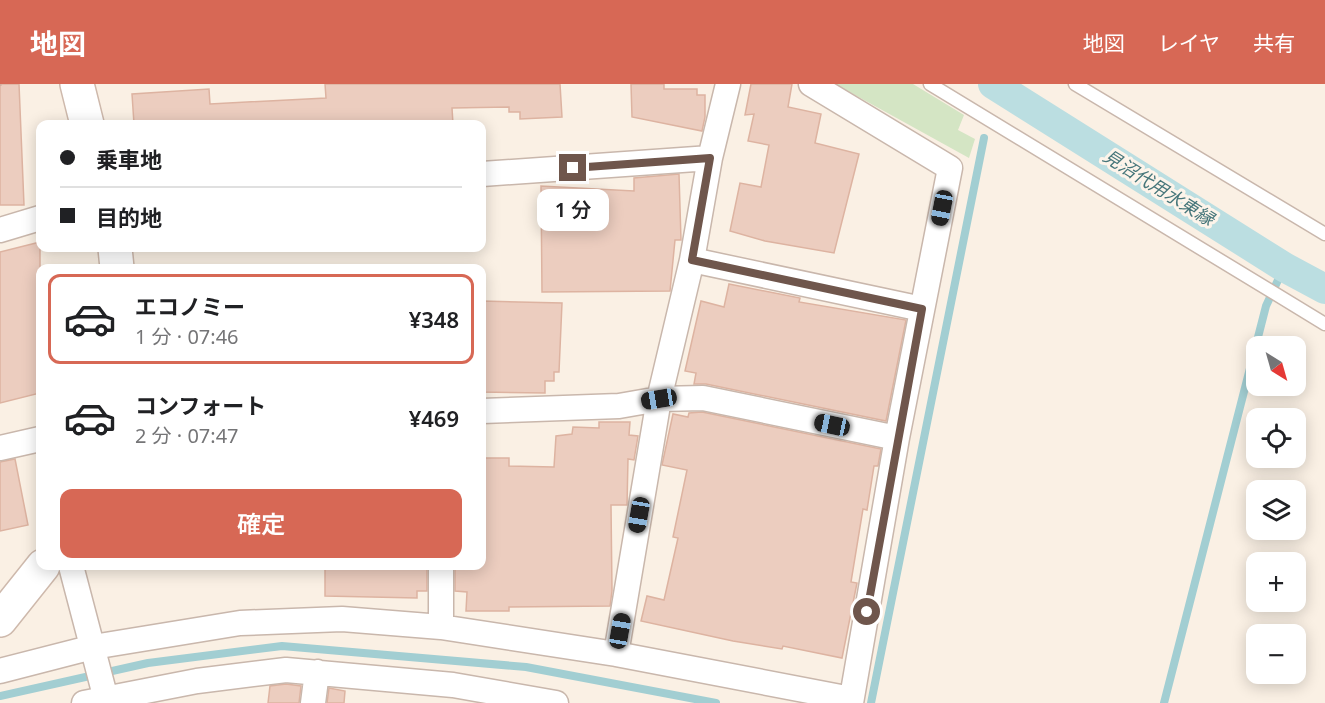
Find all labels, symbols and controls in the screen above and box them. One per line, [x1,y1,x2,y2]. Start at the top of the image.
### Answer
text: 地図 [30,24,86,62]
text: 地図 [1083,29,1125,57]
text: レイヤ [1158,29,1220,57]
text: 共有 [1253,29,1295,57]
water label: 見沼代用水東縁 [1099,143,1220,232]
text: 乗車地 [96,144,162,174]
route end [559,154,586,181]
callout: 1 分 [537,189,609,231]
car [930,189,954,227]
text: 1 分 [555,196,591,223]
text: 目的地 [96,202,162,232]
text: エコノミー [135,291,245,321]
icon: car [63,292,117,346]
text: ¥348 [409,304,459,334]
text: 1 分 · 07:46 [135,323,239,350]
north arrow [1246,336,1306,396]
map controls [1246,336,1306,684]
car [640,387,678,411]
text: コンフォート [135,390,266,420]
icon: car [63,391,117,445]
text: ¥469 [409,403,459,433]
button: locate [1246,408,1306,468]
car [813,412,851,438]
text: 2 分 · 07:47 [135,422,239,449]
button: layers [1246,480,1306,540]
button: 確定 [60,489,462,558]
car [627,496,651,534]
button: + [1246,552,1306,612]
route start [853,598,880,625]
car [608,612,632,650]
button: − [1246,624,1306,684]

